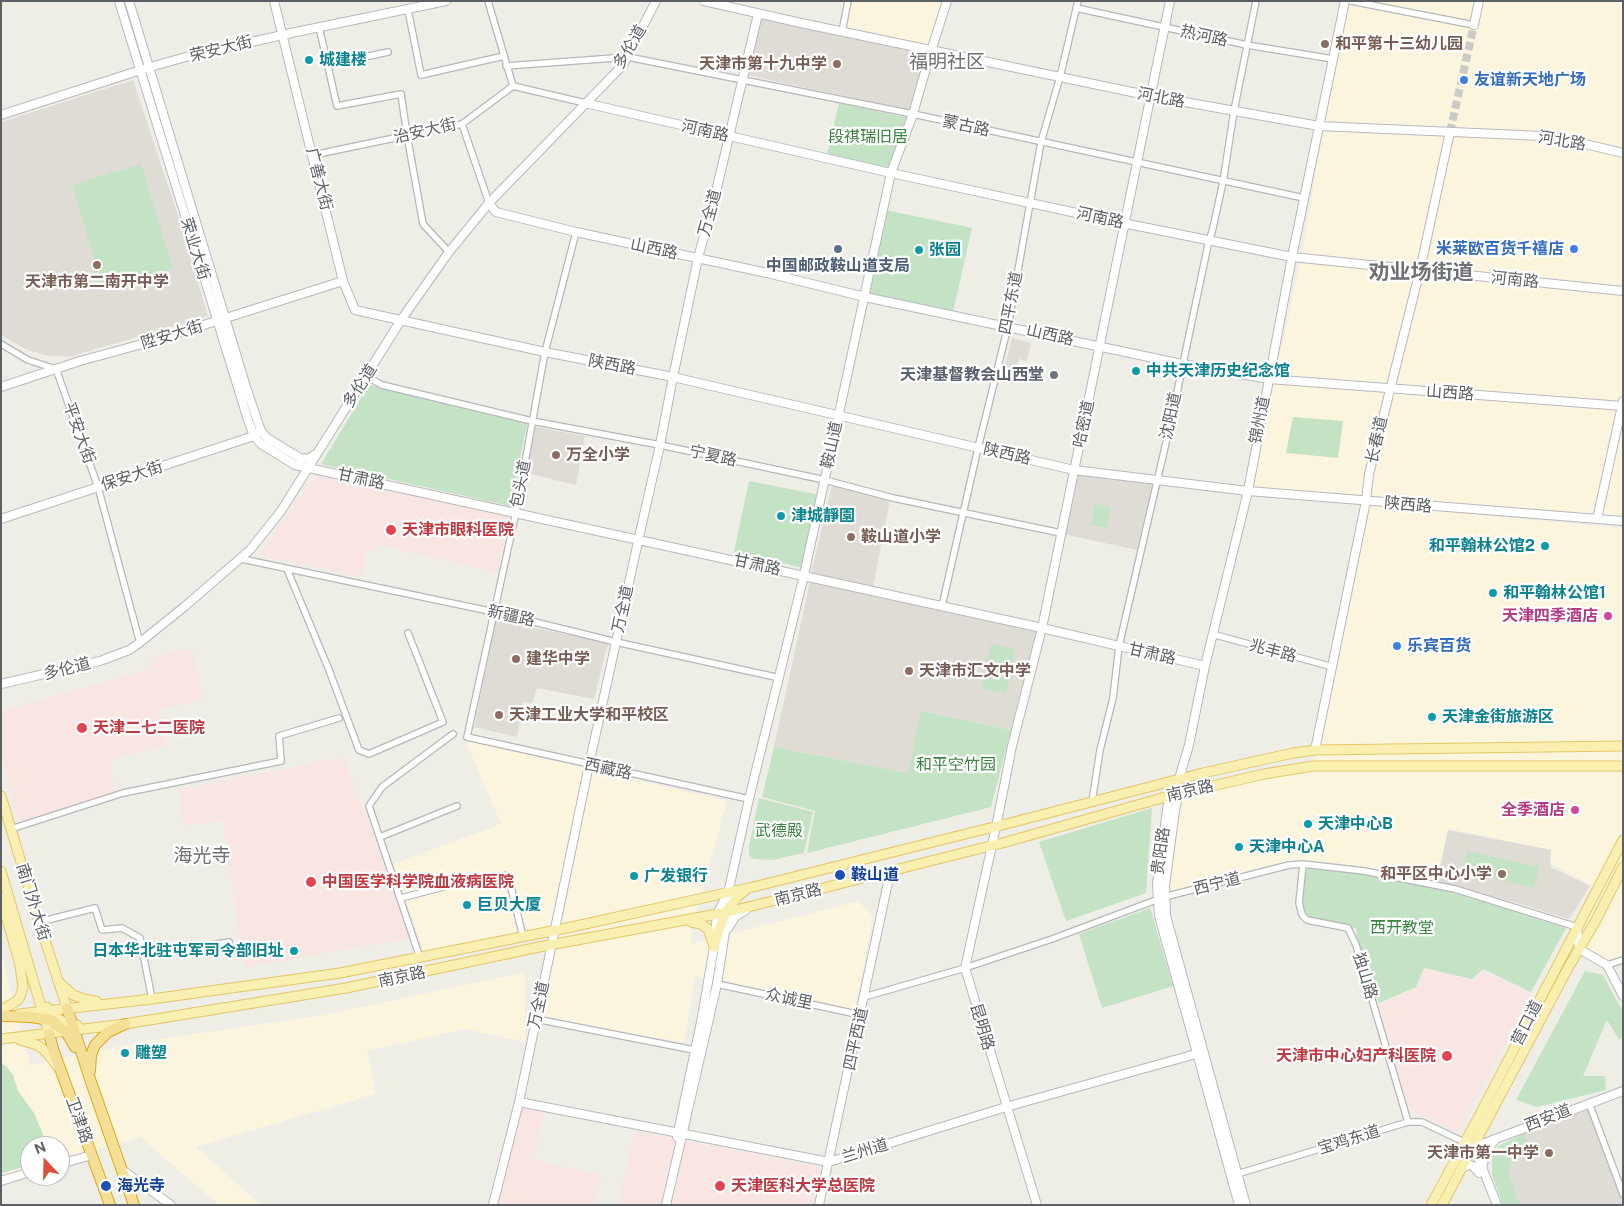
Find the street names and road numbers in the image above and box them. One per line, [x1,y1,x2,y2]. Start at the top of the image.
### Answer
street label: 多伦道 [609,21,651,73]
street label: 热河路 [1179,22,1229,50]
street label: 荣安大街 [188,32,254,66]
street label: 河北路 [1136,84,1186,112]
street label: 蒙古路 [941,112,991,140]
street label: 治安大街 [392,114,458,148]
street label: 河南路 [679,116,731,146]
street label: 河北路 [1537,128,1587,154]
street label: 广善大街 [302,146,336,212]
street label: 万全道 [695,187,725,239]
street label: 河南路 [1075,204,1125,232]
street label: 荣业大街 [176,216,214,282]
street label: 山西路 [629,235,679,263]
street label: 河南路 [1490,268,1540,292]
street label: 四平东道 [995,270,1027,336]
street label: 陞安大街 [139,316,205,354]
street label: 山西路 [1024,320,1076,350]
street label: 陕西路 [587,351,637,379]
street label: 多伦道 [339,361,381,411]
street label: 山西路 [1425,382,1475,404]
street label: 沈阳道 [1157,391,1185,441]
street label: 锦州道 [1246,395,1274,445]
street label: 哈密道 [1070,399,1098,449]
street label: 平安大街 [59,400,99,466]
street label: 长春道 [1362,414,1392,466]
street label: 鞍山道 [818,420,846,470]
street label: 陕西路 [981,439,1033,469]
street label: 宁夏路 [688,442,738,470]
street label: 保安大街 [99,457,165,495]
street label: 包头道 [507,459,535,509]
street label: 甘肃路 [336,465,386,493]
street label: 陕西路 [1383,493,1433,517]
street label: 甘肃路 [732,551,782,579]
street label: 万全道 [609,584,637,634]
street label: 新疆路 [485,601,537,631]
street label: 兆丰路 [1247,636,1299,666]
street label: 甘肃路 [1126,639,1178,669]
street label: 多伦道 [41,654,93,684]
street label: 西藏路 [583,755,633,783]
street label: 南京路 [1164,776,1216,806]
street label: 贵阳路 [1148,826,1174,876]
street label: 南门外大街 [12,861,54,943]
street label: 西宁道 [1191,869,1243,899]
street label: 南京路 [772,880,824,910]
street label: 独山路 [1349,950,1381,1002]
street label: 南京路 [377,963,427,991]
street label: 万全道 [525,980,553,1030]
street label: 众诚里 [764,985,814,1013]
street label: 营口道 [1508,997,1546,1049]
street label: 昆明路 [966,1001,998,1053]
street label: 四平西道 [840,1006,872,1072]
street label: 卫津路 [62,1094,96,1146]
street label: 西安道 [1522,1100,1574,1136]
street label: 宝鸡东道 [1316,1121,1382,1159]
street label: 兰州道 [839,1135,891,1167]

